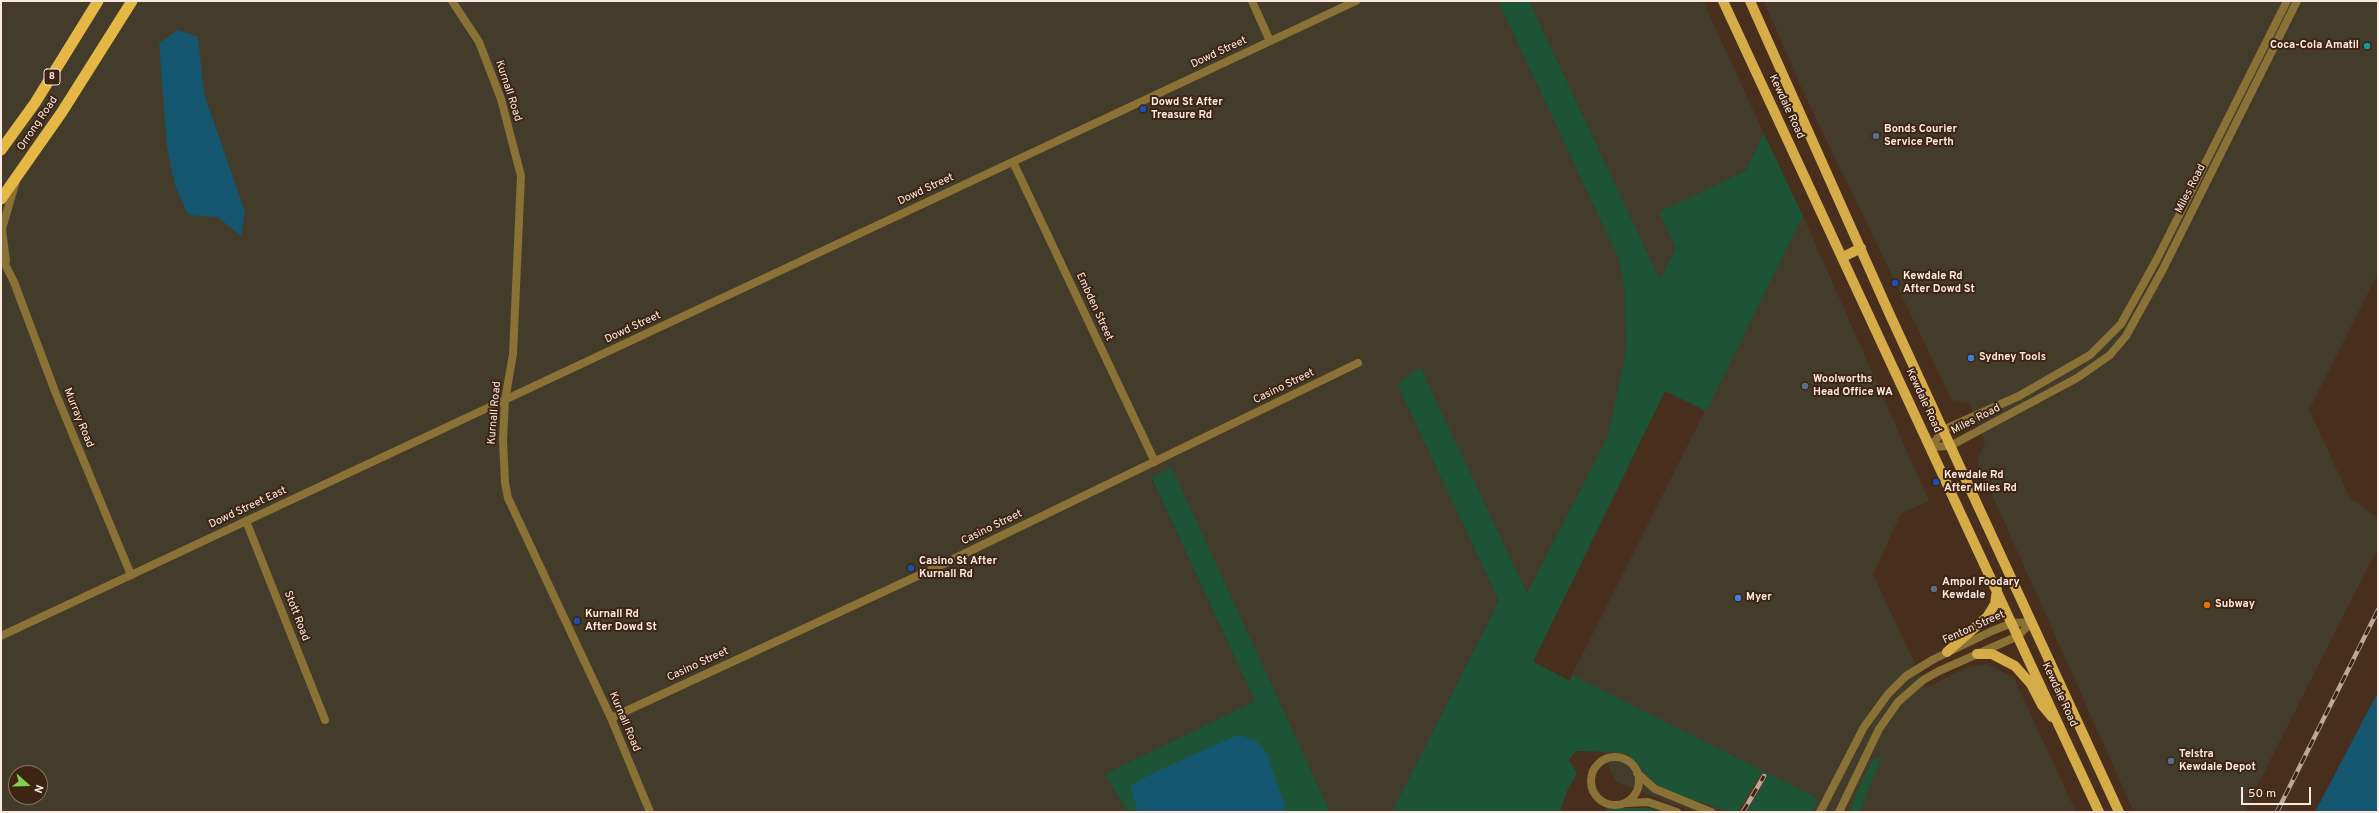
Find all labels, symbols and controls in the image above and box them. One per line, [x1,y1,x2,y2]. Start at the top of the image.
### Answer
street label: Dowd Street [1189,34,1249,72]
place label: Coca-Cola Amatil [2270,39,2359,53]
marker: Coca-Cola Amatil [2362,41,2372,51]
street label: Kurnall Road [492,59,524,123]
road number: 8 [44,69,60,85]
street label: Kewdale Road [1765,73,1807,141]
street label: Orrong Road [15,94,61,154]
place label: Dowd St After Treasure Rd [1151,96,1223,122]
marker: Dowd St After Treasure Rd [1138,104,1148,114]
place label: Bonds Courier Service Perth [1884,123,1957,149]
marker: Bonds Courier Service Perth [1871,131,1881,141]
street label: Miles Road [2173,162,2209,216]
street label: Dowd Street [896,171,956,209]
place label: Kewdale Rd After Dowd St [1903,270,1975,296]
street label: Embden Street [1072,271,1116,343]
marker: Kewdale Rd After Dowd St [1890,278,1900,288]
street label: Dowd Street [603,309,663,347]
place label: Sydney Tools [1979,351,2046,365]
marker: Sydney Tools [1966,353,1976,363]
street label: Casino Street [1251,367,1317,407]
street label: Kewdale Road [1902,367,1944,435]
place label: Woolworths Head Office WA [1813,373,1893,399]
street label: Kurnall Road [486,381,504,445]
marker: Woolworths Head Office WA [1800,381,1810,391]
street label: Murray Road [60,386,96,450]
street label: Miles Road [1949,402,2003,438]
place label: Kewdale Rd After Miles Rd [1944,469,2017,495]
marker: Kewdale Rd After Miles Rd [1931,477,1941,487]
street label: Dowd Street East [207,484,289,532]
street label: Casino Street [959,508,1025,548]
place label: Casino St After Kurnall Rd [919,555,997,581]
marker: Casino St After Kurnall Rd [906,563,916,573]
place label: Ampol Foodary Kewdale [1942,576,2020,602]
marker: Ampol Foodary Kewdale [1929,584,1939,594]
street label: Stott Road [280,589,312,643]
place label: Myer [1746,591,1772,605]
marker: Myer [1733,593,1743,603]
place label: Subway [2215,598,2255,612]
marker: Subway [2202,600,2212,610]
place label: Kurnall Rd After Dowd St [585,608,657,634]
street label: Fenton Street [1941,608,2007,648]
marker: Kurnall Rd After Dowd St [572,616,582,626]
street label: Casino Street [665,645,731,685]
street label: Kewdale Road [2038,661,2080,729]
street label: Kurnall Road [606,690,642,754]
place label: Telstra Kewdale Depot [2179,748,2256,774]
marker: Telstra Kewdale Depot [2166,756,2176,766]
north arrow [8,765,48,805]
scale bar [2243,779,2313,805]
text: N [30,783,46,795]
text: 50 m [2248,786,2276,802]

